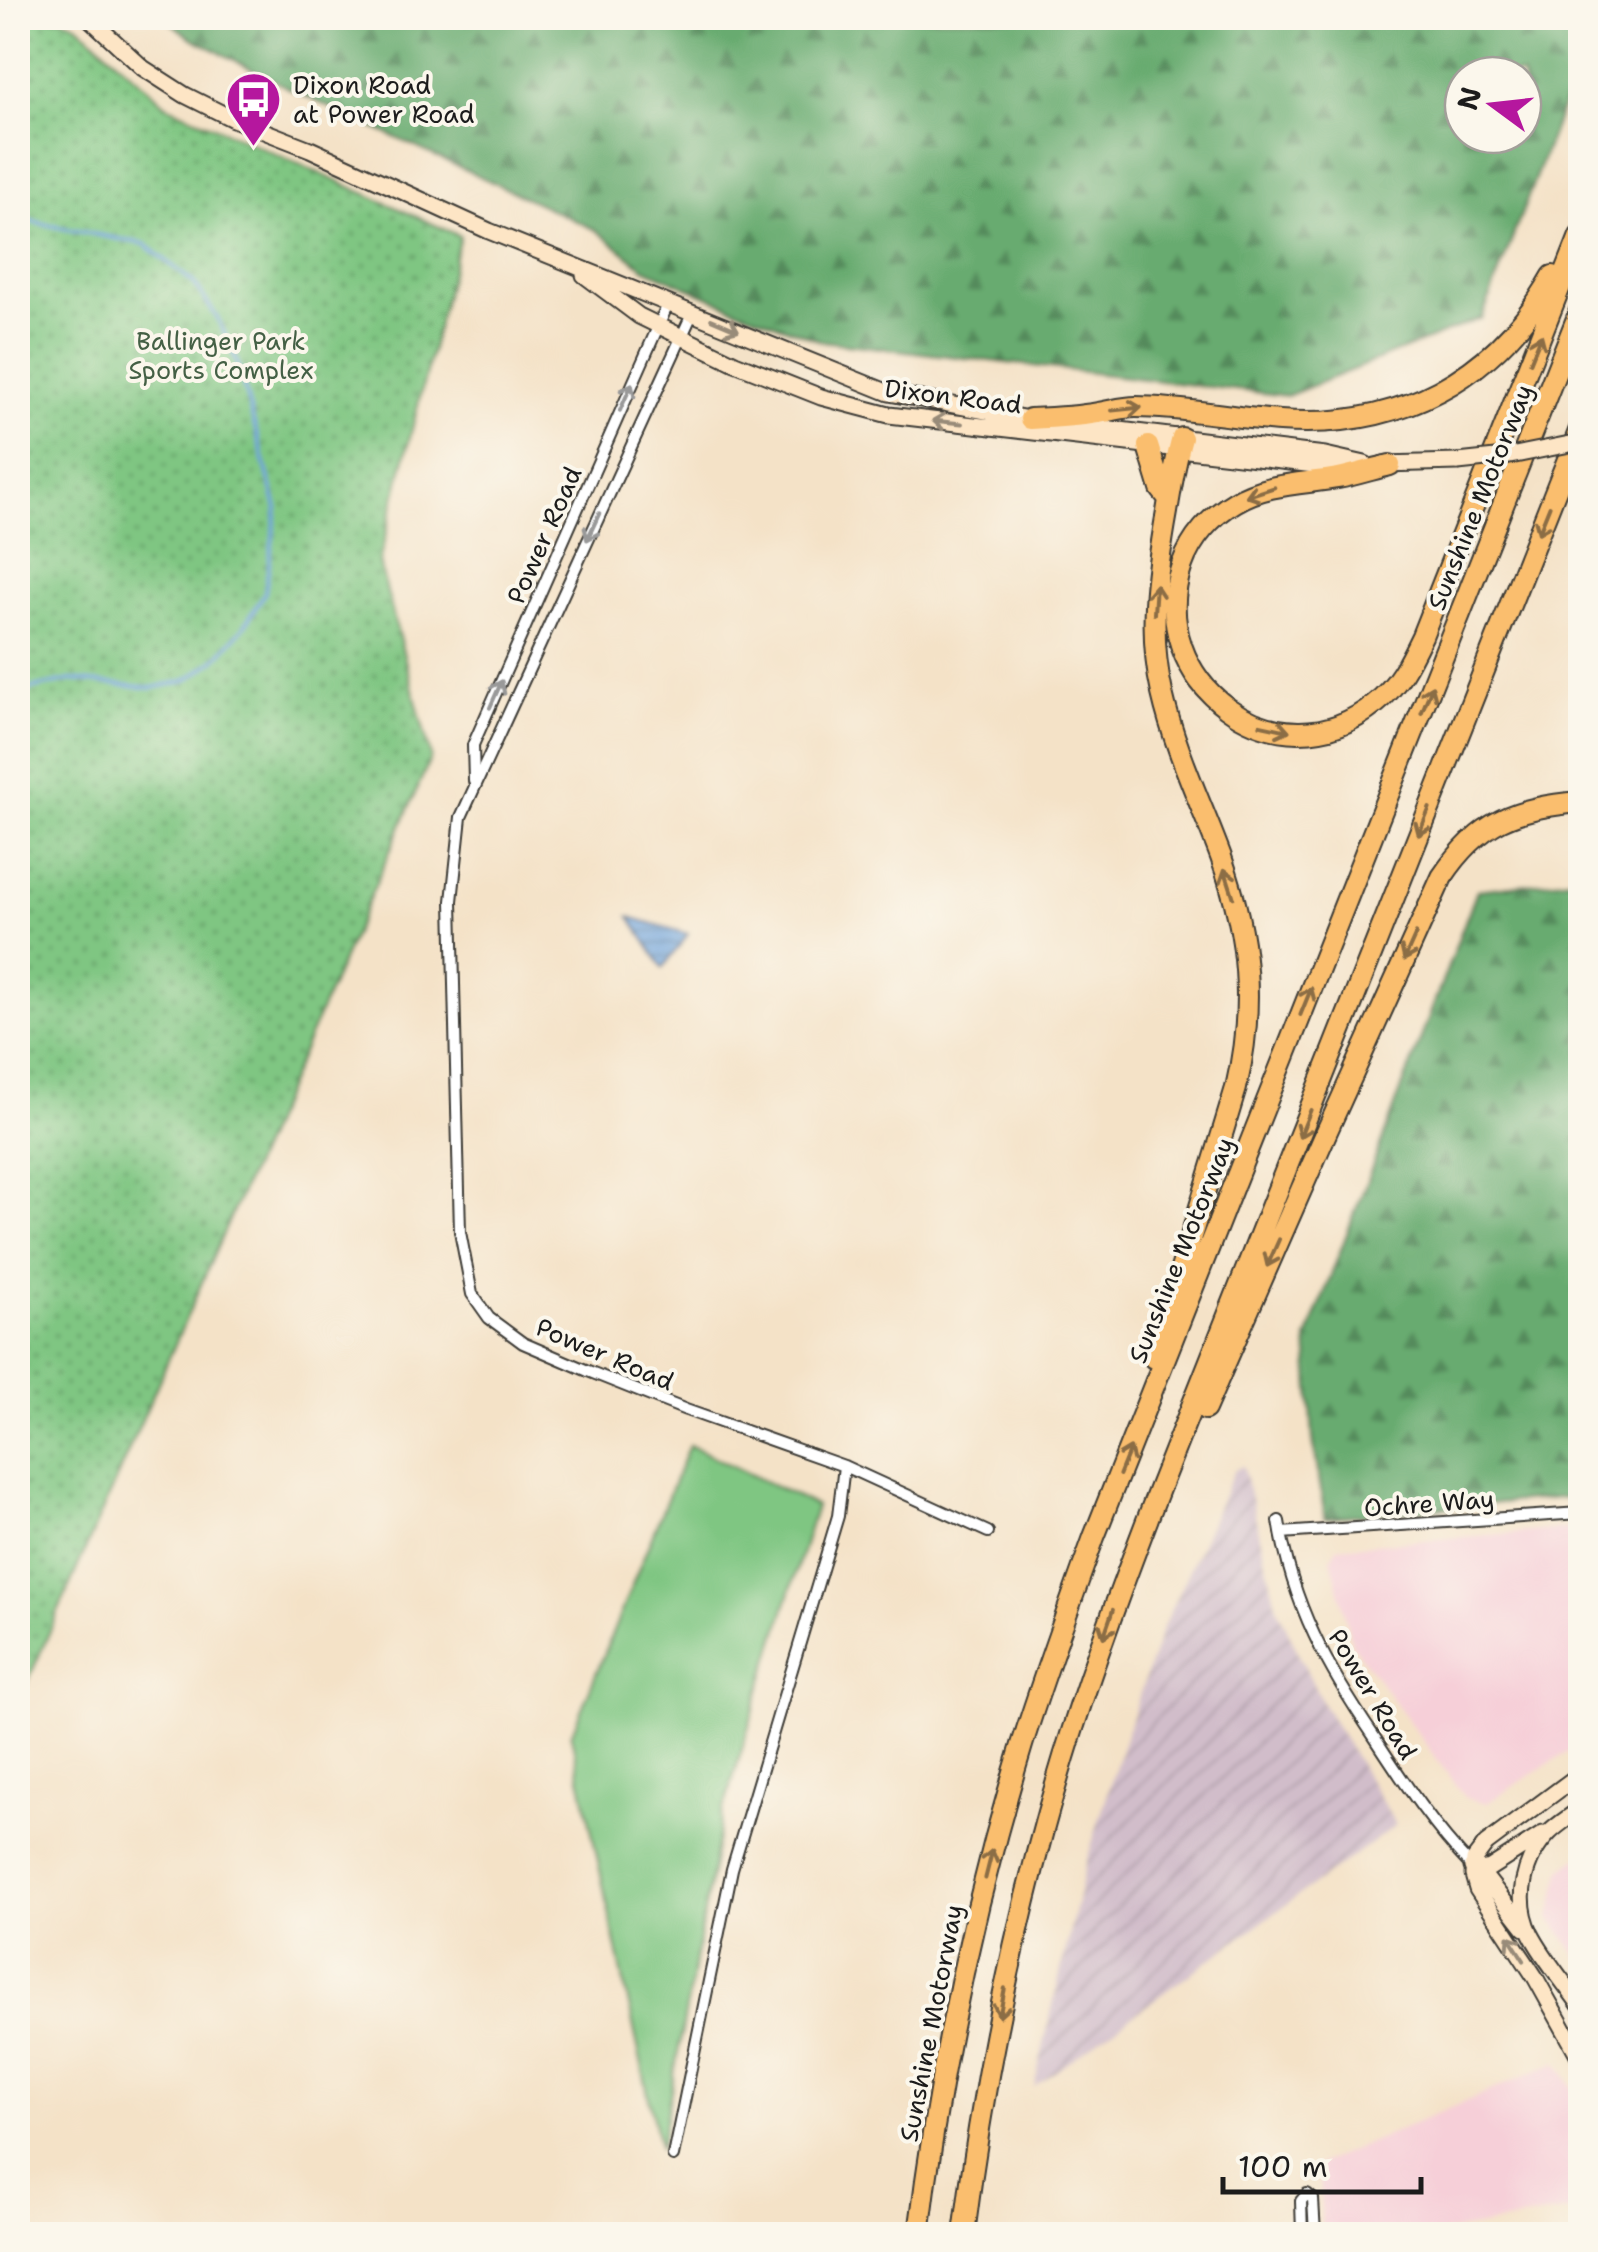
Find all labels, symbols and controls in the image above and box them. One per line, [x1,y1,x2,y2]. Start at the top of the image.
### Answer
north arrow [1443,55,1543,155]
place label: Dixon Road at Power Road [293,68,475,131]
bus stop icon: Dixon Road at Power Road [224,69,284,148]
text: N [1448,83,1490,114]
one-way arrow [709,317,740,335]
park label: Ballinger Park Sports Complex [128,324,314,387]
one-way arrow [1528,333,1546,364]
street label: Dixon Road [882,371,1024,421]
street label: Sunshine Motorway [1419,379,1541,615]
one-way arrow [618,382,636,413]
one-way arrow [1110,399,1142,418]
one-way arrow [931,412,963,431]
street label: Power Road [499,461,589,609]
one-way arrow [1245,484,1277,502]
one-way arrow [1534,504,1552,534]
one-way arrow [583,511,602,541]
one-way arrow [1146,584,1165,616]
one-way arrow [488,679,506,710]
one-way arrow [1419,685,1437,715]
one-way arrow [1258,719,1290,738]
one-way arrow [1414,806,1432,836]
one-way arrow [1219,868,1237,900]
one-way arrow [1400,931,1418,962]
one-way arrow [1299,987,1317,1017]
one-way arrow [1294,1108,1312,1139]
street label: Sunshine Motorway [1120,1132,1242,1368]
one-way arrow [1263,1237,1282,1267]
street label: Power Road [531,1310,679,1398]
one-way arrow [1117,1446,1135,1477]
street label: Ochre Way [1363,1481,1495,1525]
one-way arrow [1098,1607,1116,1639]
street label: Power Road [1321,1622,1425,1766]
one-way arrow [981,1849,999,1881]
street label: Sunshine Motorway [891,1902,971,2144]
one-way arrow [1505,1935,1526,1963]
one-way arrow [992,1986,1011,2018]
scale bar [1223,2132,1420,2194]
text: 100 m [1238,2146,1328,2187]

